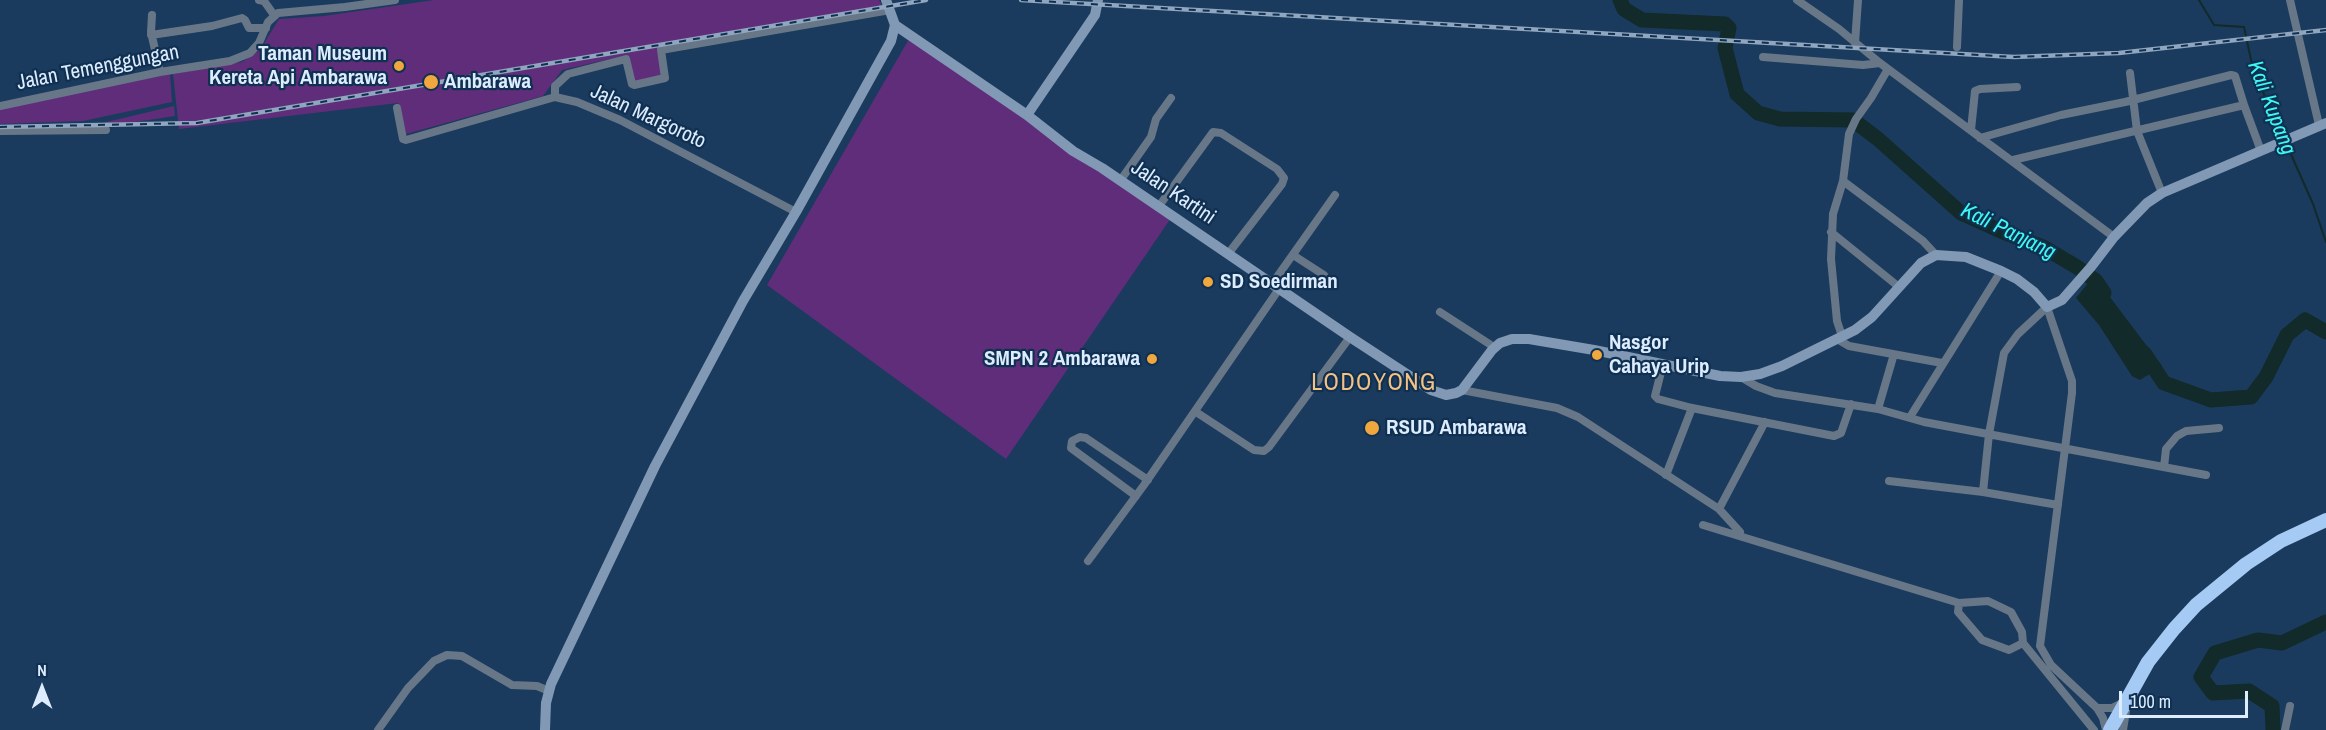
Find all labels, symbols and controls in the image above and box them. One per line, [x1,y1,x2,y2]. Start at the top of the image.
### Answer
street label: Jalan Temenggungan [15,40,181,96]
place label: Taman Museum Kereta Api Ambarawa [209,41,387,91]
water label: Kali Kupang [2241,57,2301,159]
marker: Taman Museum Kereta Api Ambarawa [392,59,406,73]
place label: Ambarawa [444,69,531,95]
marker: Ambarawa [422,73,440,91]
street label: Jalan Margoroto [586,79,710,155]
street label: Jalan Kartini [1126,156,1220,230]
water label: Kali Panjang [1956,198,2060,266]
place label: SD Soedirman [1220,269,1338,295]
marker: SD Soedirman [1201,275,1215,289]
place label: Nasgor Cahaya Urip [1609,330,1709,380]
place label: SMPN 2 Ambarawa [984,346,1140,372]
marker: Nasgor Cahaya Urip [1590,348,1604,362]
marker: SMPN 2 Ambarawa [1145,352,1159,366]
district label: LODOYONG [1311,370,1437,398]
place label: RSUD Ambarawa [1386,415,1527,441]
marker: RSUD Ambarawa [1363,419,1381,437]
north arrow [12,658,72,718]
text: N [37,659,47,681]
scale bar [2122,679,2251,717]
text: 100 m [2130,689,2171,714]

